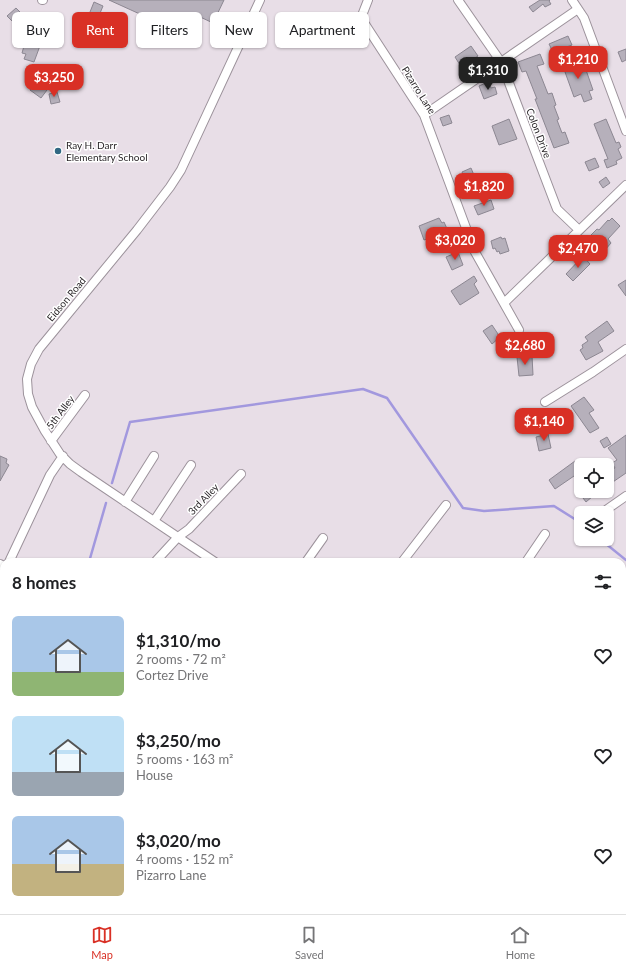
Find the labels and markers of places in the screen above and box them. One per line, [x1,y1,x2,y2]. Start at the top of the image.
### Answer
pin: $1,210 [545,46,611,80]
pin: $1,310 [455,57,521,91]
pin: $3,250 [21,64,87,98]
place label: Ray H. Darr Elementary School [66,139,148,163]
marker: Ray H. Darr Elementary School [53,146,63,156]
pin: $1,820 [451,173,517,207]
pin: $3,020 [422,227,488,261]
pin: $2,470 [545,235,611,269]
pin: $2,680 [492,332,558,366]
pin: $1,140 [511,408,577,442]

